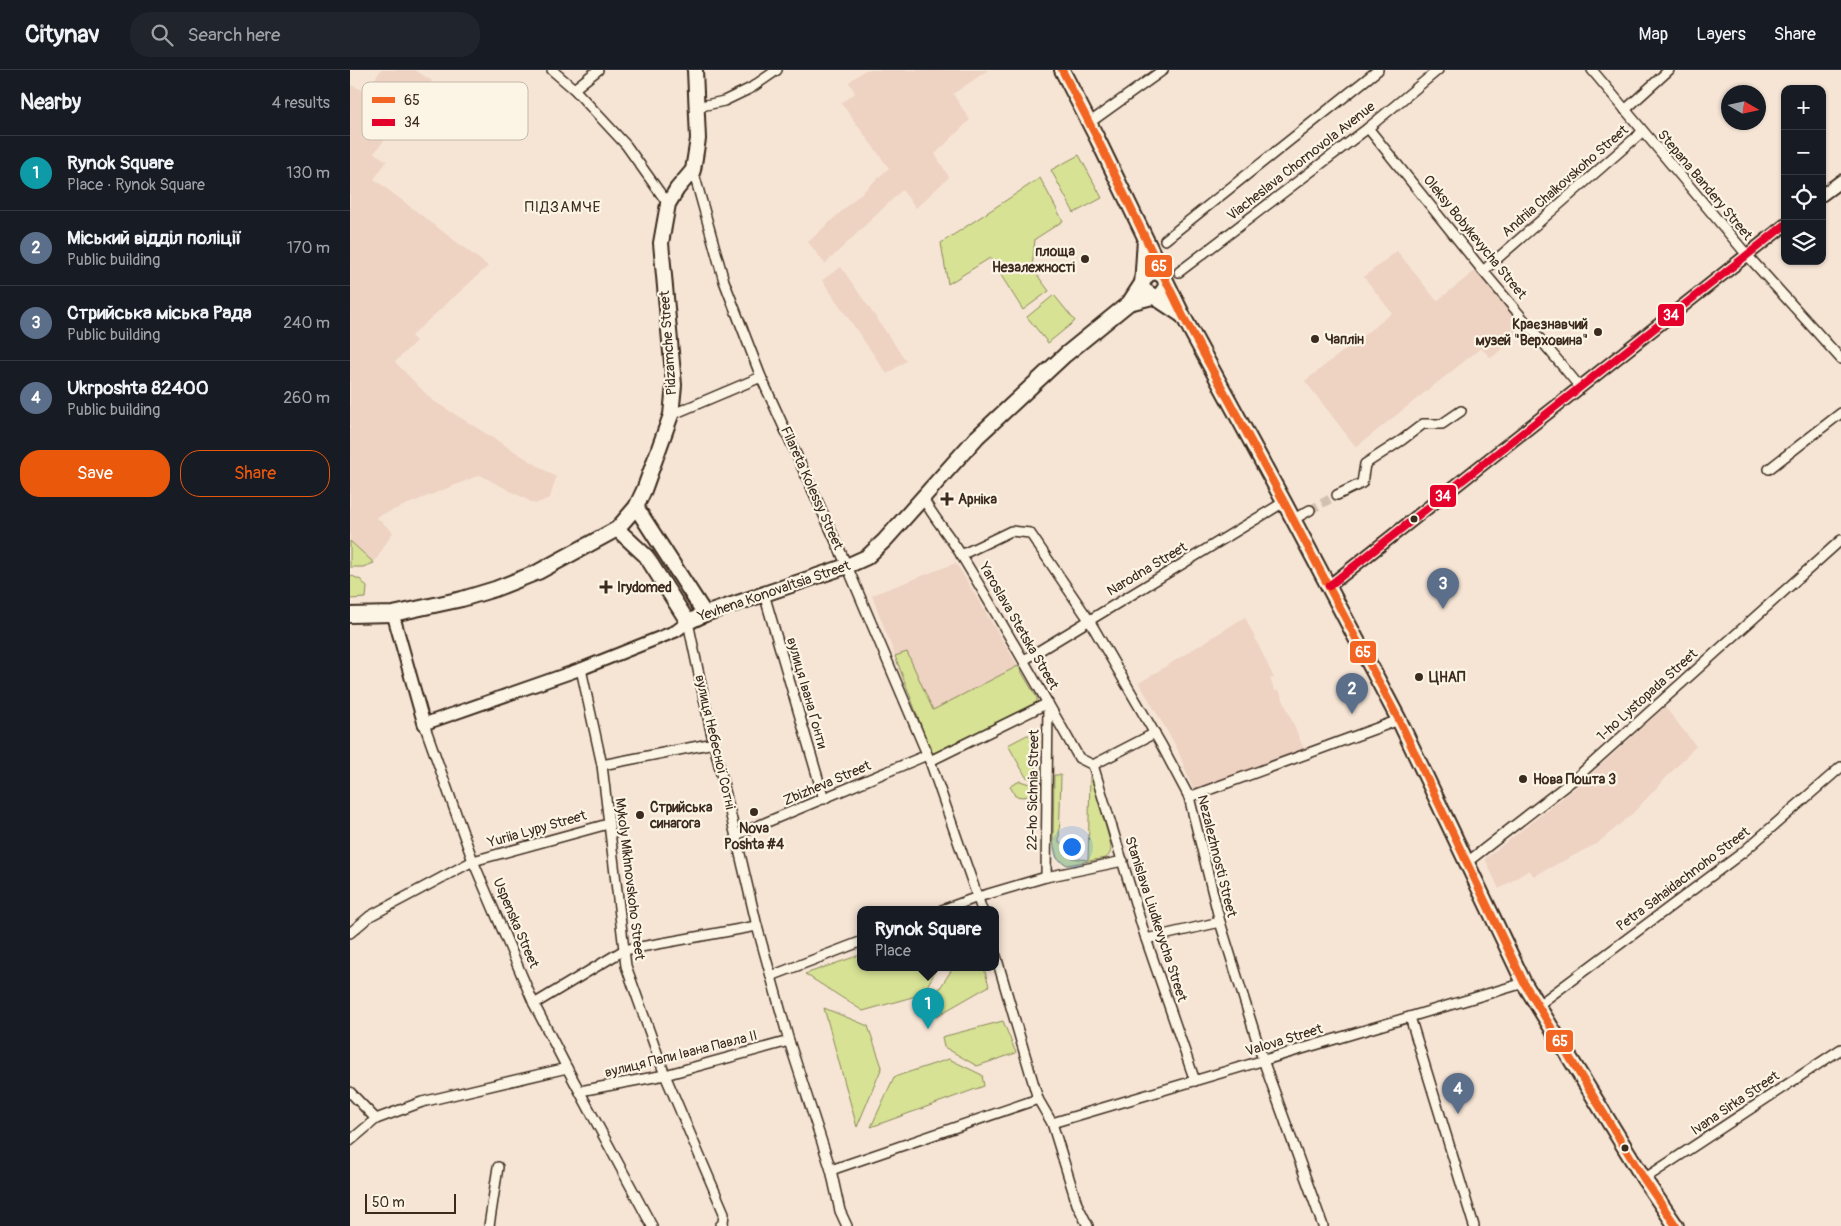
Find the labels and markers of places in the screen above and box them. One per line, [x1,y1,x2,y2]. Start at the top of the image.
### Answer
place label: площа Незалежності [992,243,1076,276]
marker: площа Незалежності [1079,253,1091,265]
place label: Краєзнавчий музей "Верховина" [1475,316,1588,349]
marker: Краєзнавчий музей "Верховина" [1592,326,1604,338]
place label: Чаплін [1325,331,1364,348]
marker: Чаплін [1309,333,1321,345]
place label: Арніка [958,491,997,508]
marker: Арніка [940,492,954,506]
unlabelled marker [1409,514,1419,524]
pin: 3 [1427,568,1459,609]
place label: Irydomed [617,579,672,596]
marker: Irydomed [599,580,613,594]
place label: ЦНАП [1429,669,1466,686]
marker: ЦНАП [1413,671,1425,683]
pin: 2 [1336,673,1368,714]
place label: Нова Пошта 3 [1533,771,1616,788]
marker: Нова Пошта 3 [1517,773,1529,785]
place label: Стрийська синагога [649,799,713,832]
marker: Nova Poshta #4 [748,806,760,818]
marker: Стрийська синагога [634,809,646,821]
place label: Nova Poshta #4 [724,820,785,853]
pin: 1 [912,988,944,1029]
pin: 4 [1442,1073,1474,1114]
unlabelled marker [1620,1143,1630,1153]

